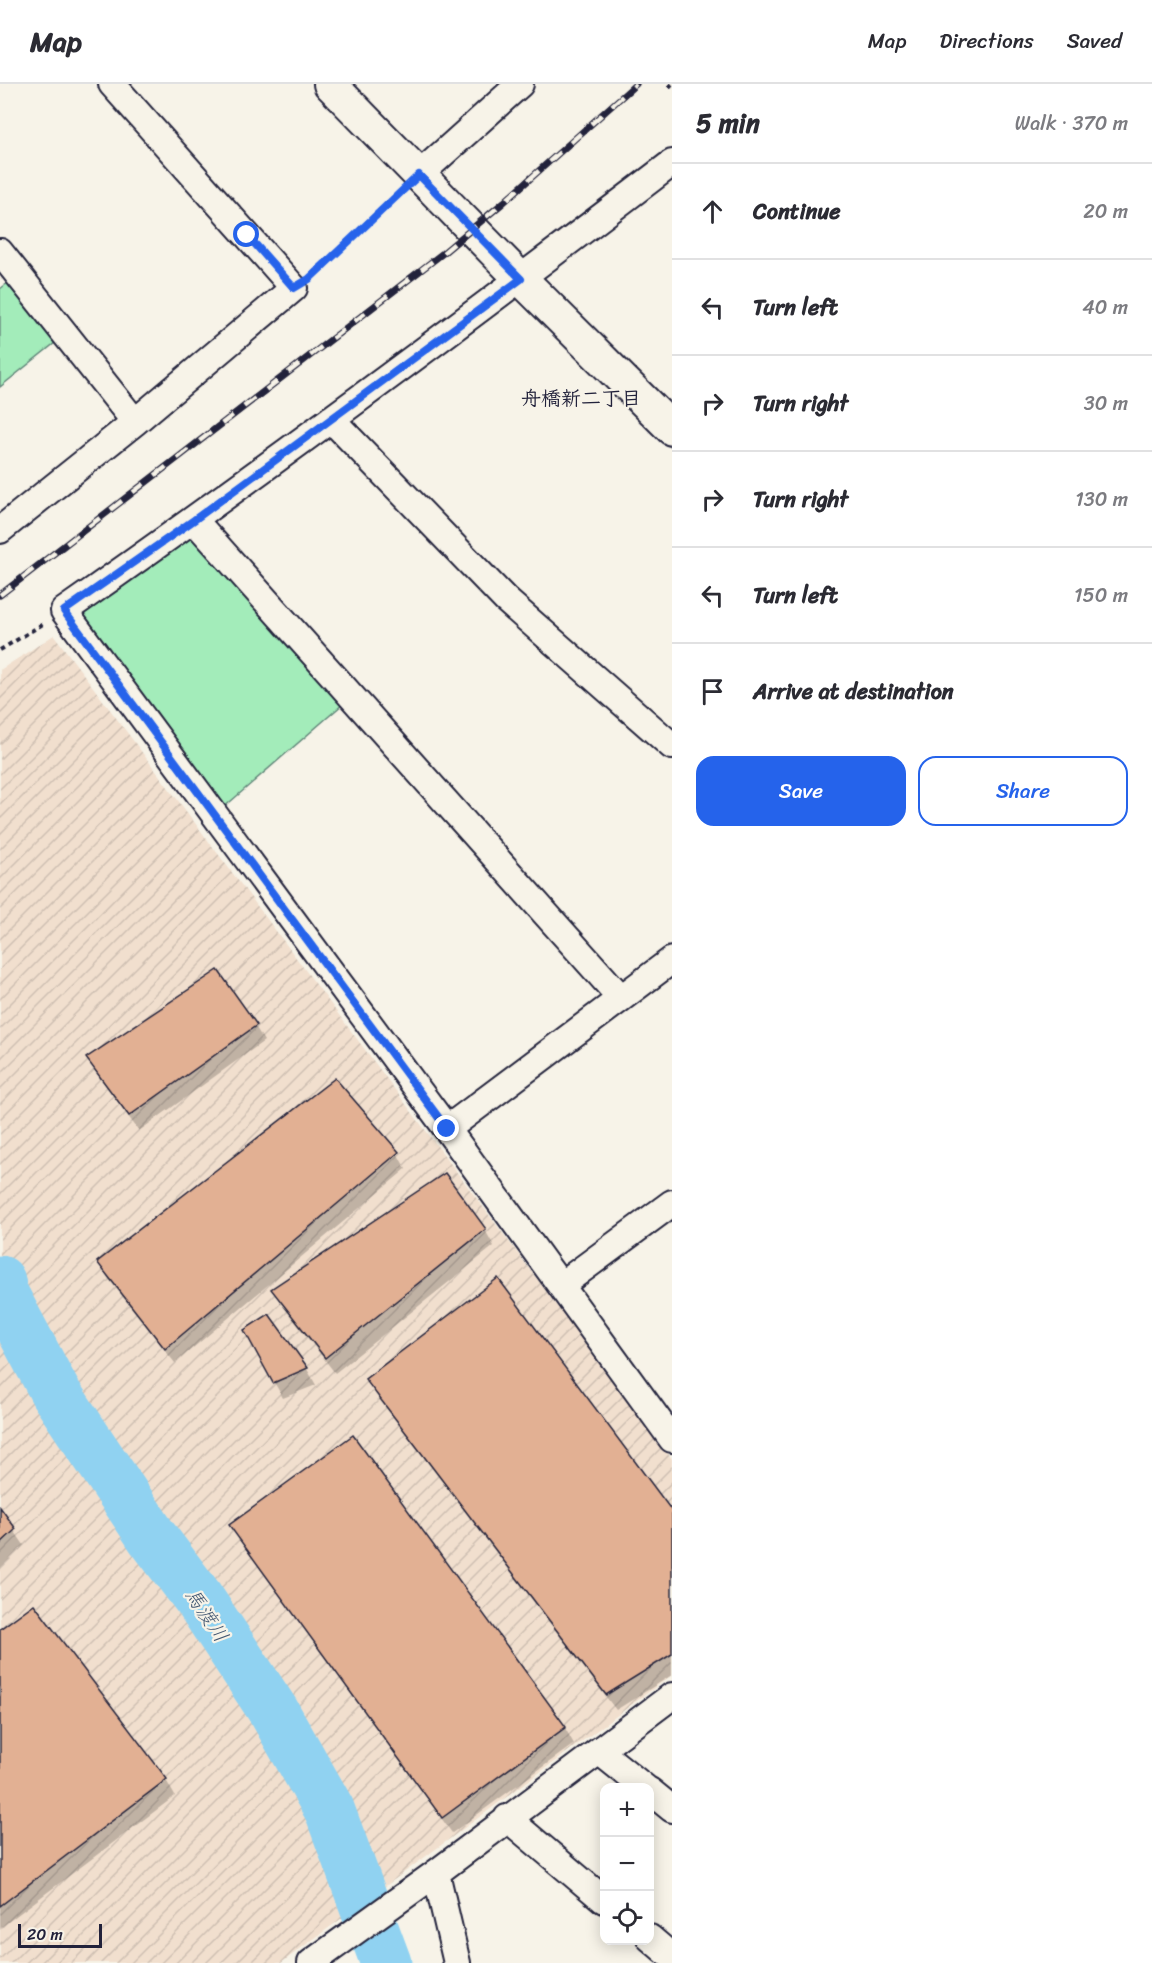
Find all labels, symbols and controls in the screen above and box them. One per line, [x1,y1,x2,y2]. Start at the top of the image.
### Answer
text: Map [30,17,82,66]
text: Map [868,22,906,60]
text: Directions [939,22,1034,60]
text: Saved [1067,22,1122,60]
text: 5 min [696,100,760,146]
text: Walk · 370 m [1015,106,1128,141]
text: Continue [753,192,841,231]
text: 20 m [1083,194,1128,229]
icon: ahead [696,195,729,228]
route start [233,221,259,247]
text: Turn left [753,288,838,327]
text: 40 m [1082,290,1128,325]
icon: left [696,291,729,324]
district label: 舟橋新二丁目 [521,381,641,416]
text: Turn right [753,384,848,423]
text: 30 m [1084,386,1128,421]
icon: right [696,387,729,420]
text: Turn right [753,480,848,519]
text: 130 m [1075,482,1128,517]
icon: right [696,483,729,516]
text: Turn left [753,576,838,615]
text: 150 m [1074,578,1128,613]
icon: left [696,579,729,612]
text: Arrive at destination [753,672,954,711]
icon: arrive [696,675,729,708]
button: Save [696,756,906,826]
button: Share [918,756,1128,826]
route end [433,1115,459,1141]
water label: 馬渡川 [175,1581,238,1650]
map controls [600,1783,654,1945]
button: + [600,1783,654,1837]
button: − [600,1837,654,1891]
button: locate [600,1891,654,1945]
text: 20 m [27,1920,63,1949]
scale bar [18,1921,102,1948]

